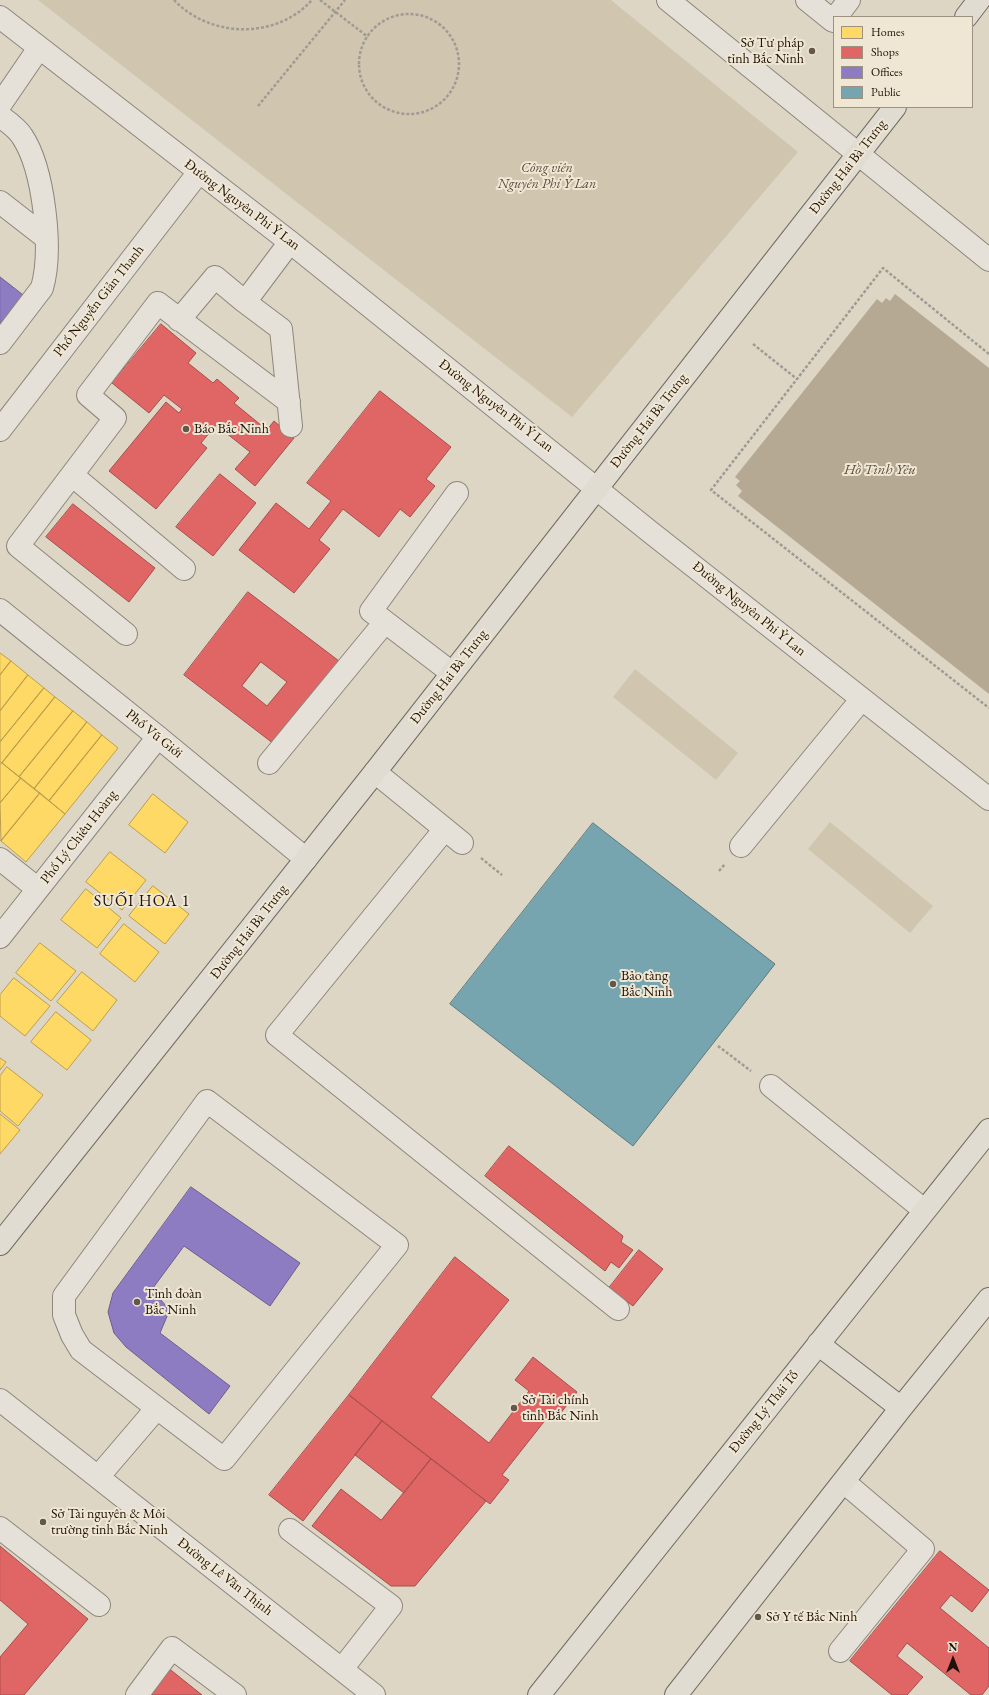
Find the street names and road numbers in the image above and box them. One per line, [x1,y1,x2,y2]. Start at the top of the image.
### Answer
street label: Đường Hai Bà Trưng [806,116,890,218]
street label: Đường Nguyên Phi Ỷ Lan [181,156,303,254]
street label: Phố Nguyễn Giản Thanh [50,242,148,360]
street label: Đường Nguyên Phi Ỷ Lan [435,356,557,456]
street label: Đường Hai Bà Trưng [607,370,691,472]
street label: Đường Nguyên Phi Ỷ Lan [689,558,809,660]
street label: Đường Hai Bà Trưng [407,626,491,728]
street label: Phố Vũ Giới [122,706,186,762]
street label: Phố Lý Chiêu Hoàng [37,787,121,887]
street label: Đường Hai Bà Trưng [207,881,291,983]
street label: Đường Lý Thái Tổ [726,1367,802,1457]
street label: Đường Lê Văn Thịnh [174,1534,276,1620]

